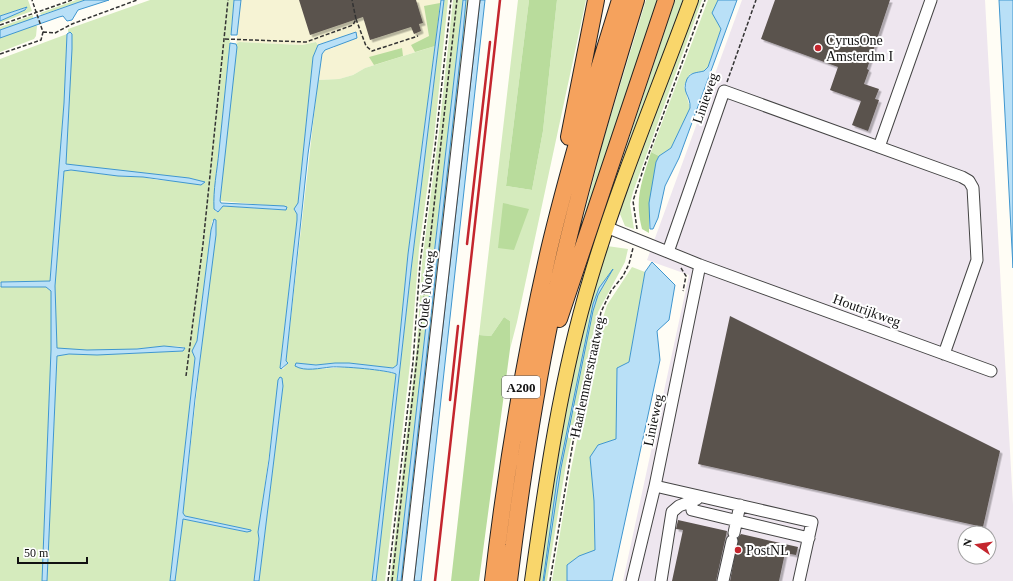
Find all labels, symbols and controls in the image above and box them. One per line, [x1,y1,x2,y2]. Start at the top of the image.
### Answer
place label: CyrusOne Amsterdm I [826,33,894,64]
marker: CyrusOne Amsterdm I [813,43,823,53]
street label: Linieweg [690,71,721,126]
street label: Oude Notweg [415,249,438,329]
street label: Houtrijkweg [831,291,903,330]
street label: Haarlemmerstraatweg [567,315,608,439]
road number: A200 [502,376,540,398]
street label: Linieweg [641,393,666,448]
north arrow [957,525,997,565]
text: N [961,537,974,548]
scale bar [18,539,87,565]
place label: PostNL [746,543,789,558]
marker: PostNL [733,545,743,555]
text: 50 m [24,546,49,560]

